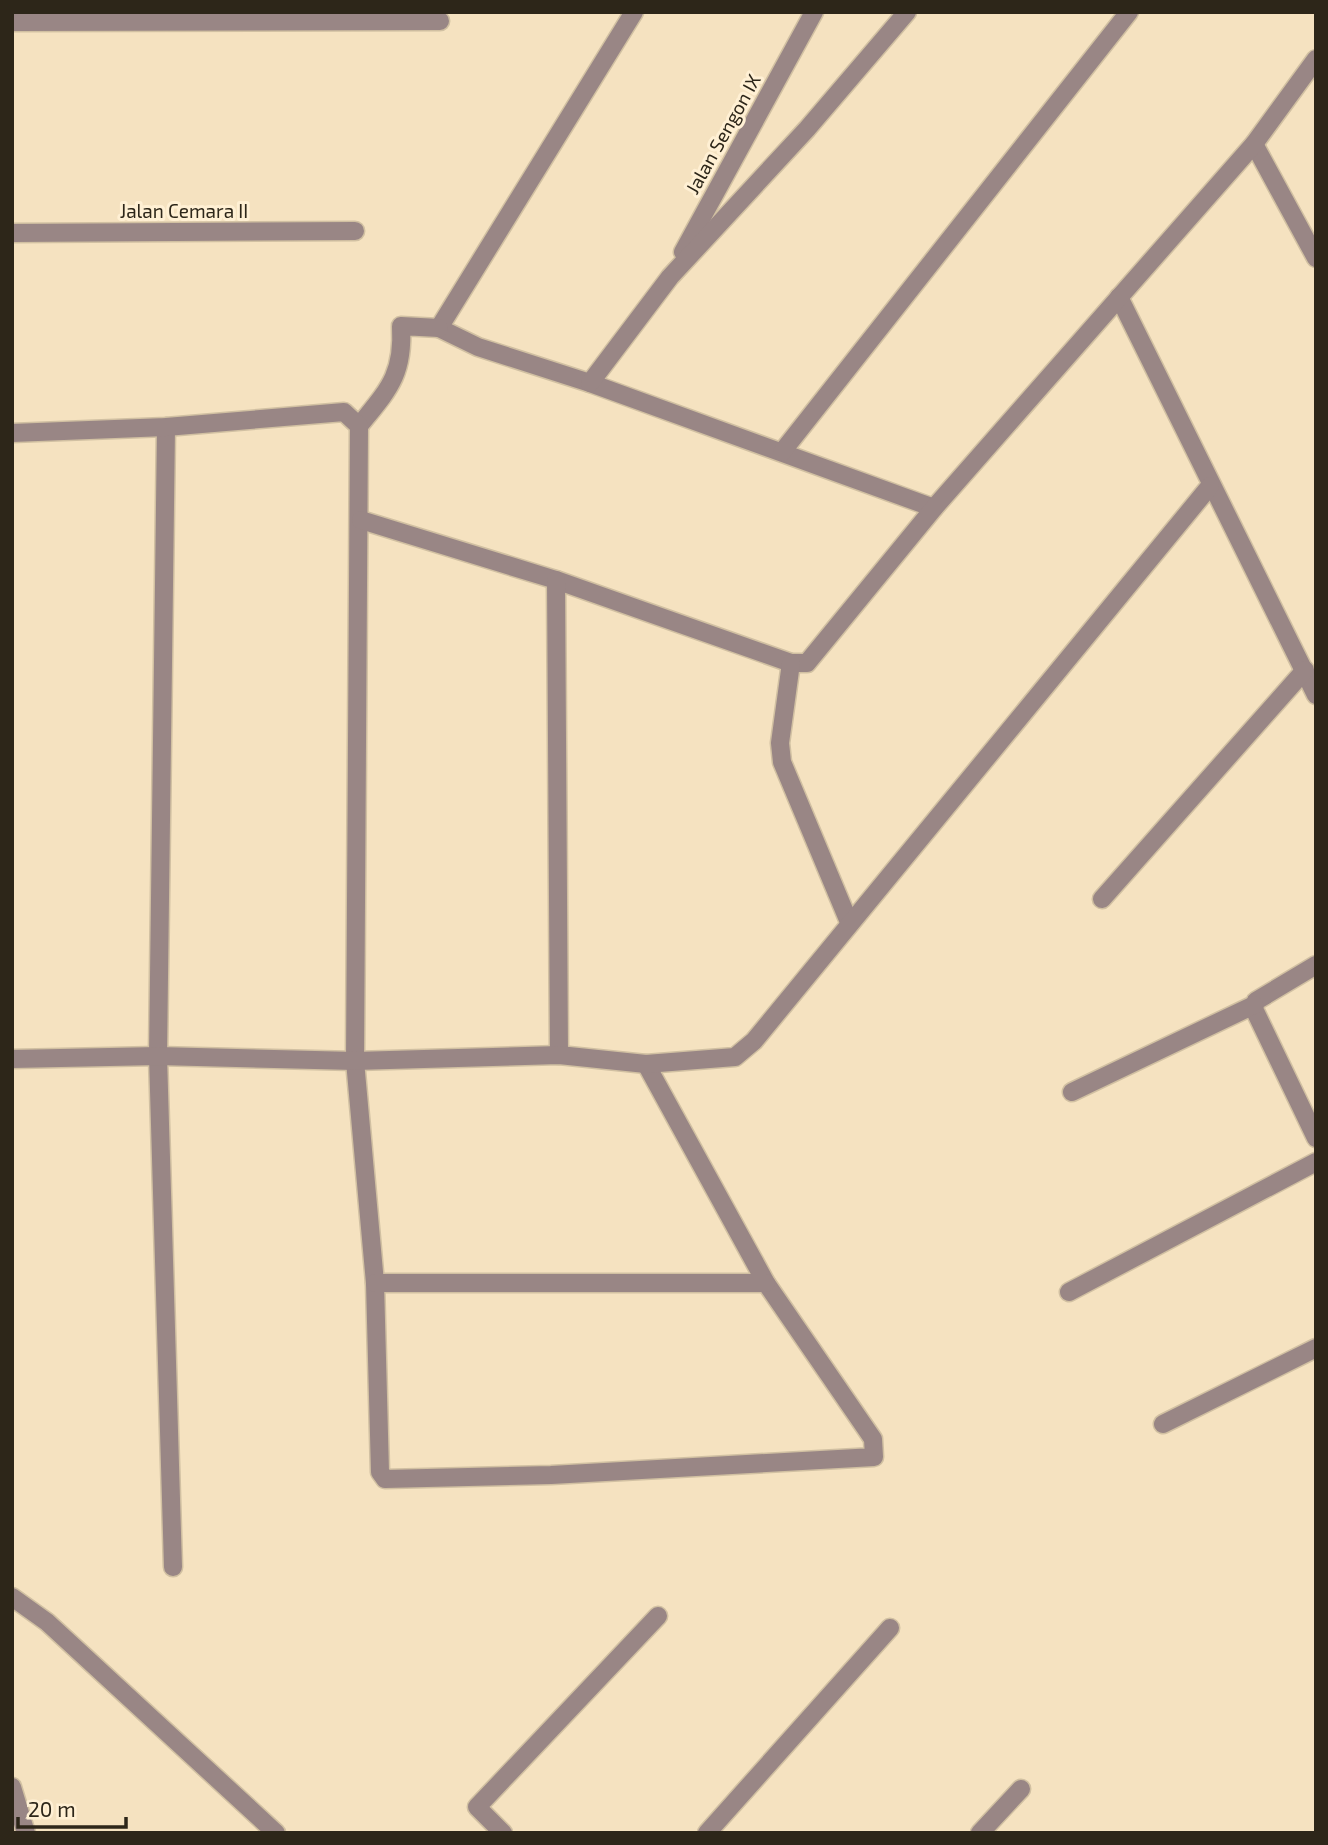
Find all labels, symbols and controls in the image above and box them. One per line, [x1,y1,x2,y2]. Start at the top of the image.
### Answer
street label: Jalan Sengon IX [680,70,765,198]
street label: Jalan Cemara II [120,199,248,222]
scale bar [18,1786,126,1830]
text: 20 m [28,1796,76,1821]

